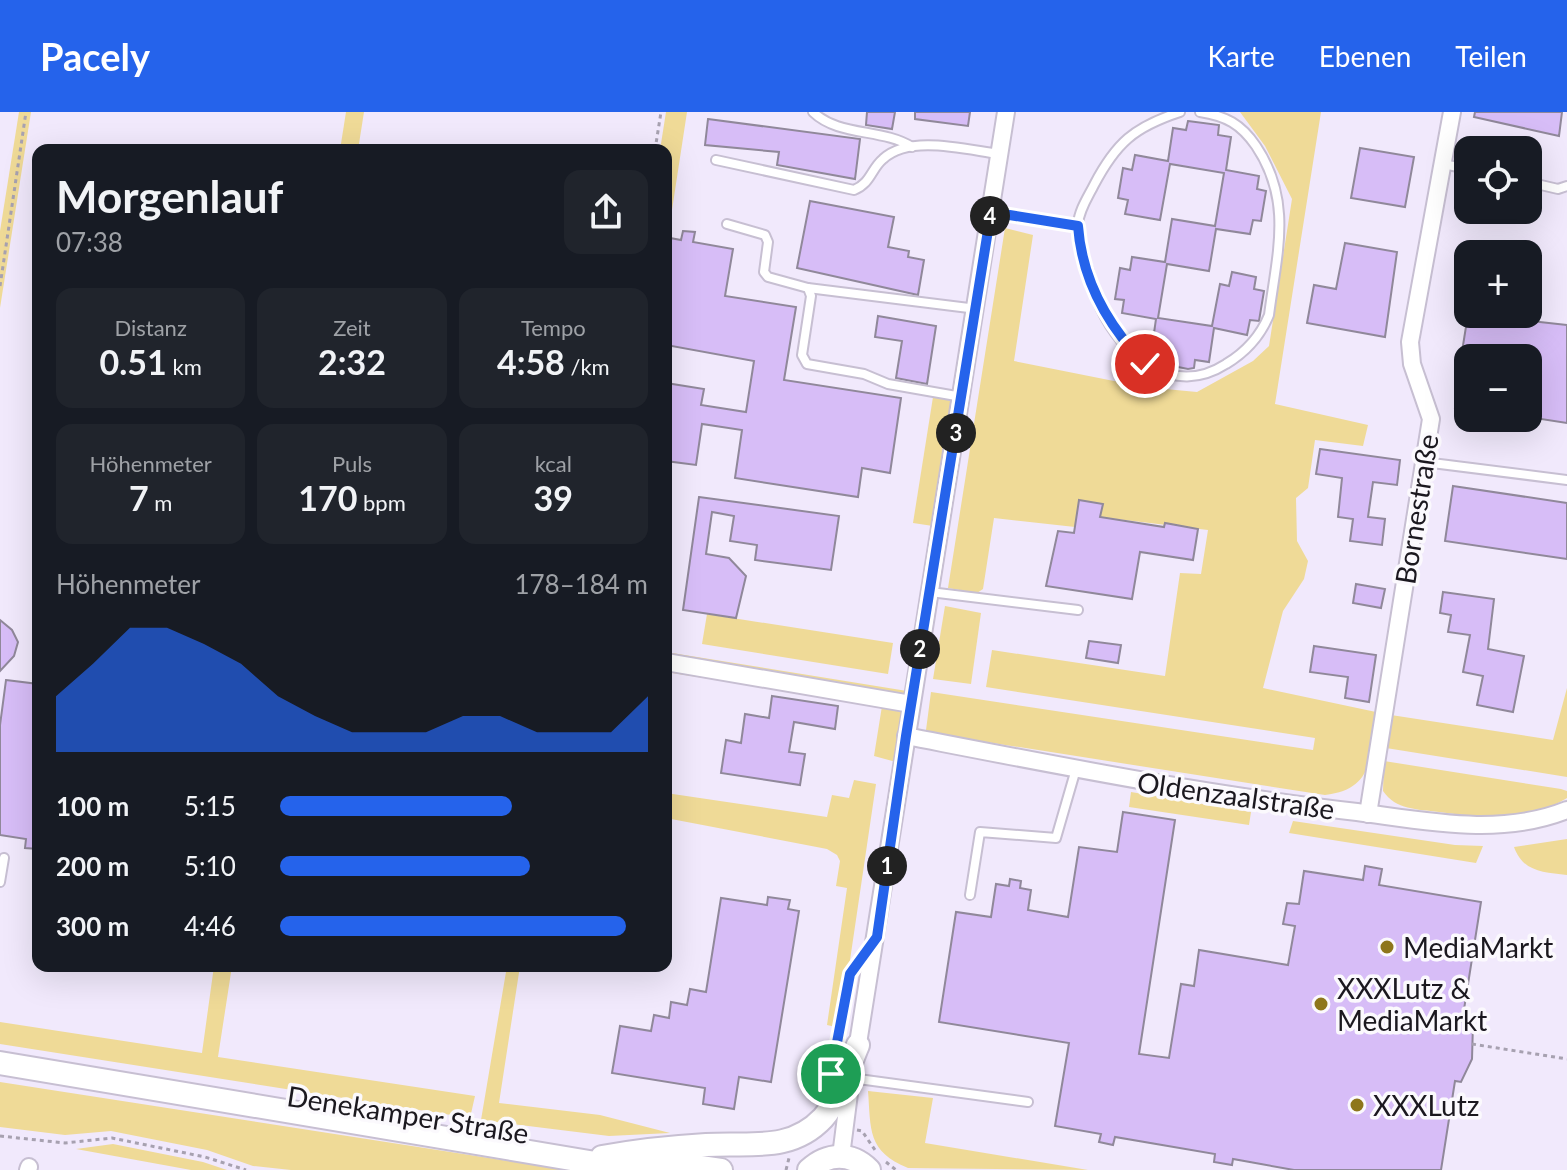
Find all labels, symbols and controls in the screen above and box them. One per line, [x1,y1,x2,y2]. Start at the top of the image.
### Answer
text: Pacely [40,33,150,79]
text: Karte [1207,39,1275,73]
text: Ebenen [1319,39,1411,73]
text: Teilen [1455,39,1527,73]
map controls [1454,136,1542,432]
button: locate [1454,136,1542,224]
text: Morgenlauf [56,170,283,222]
button: share [564,170,648,254]
pin: 4 [970,196,1010,236]
text: 4 [984,202,996,229]
text: 07:38 [56,226,123,258]
button: + [1454,240,1542,328]
text: Distanz [114,314,187,341]
text: Zeit [333,314,371,341]
text: Tempo [521,314,586,341]
pin [1111,330,1179,398]
text: 0.51 [100,341,167,382]
text: 2:32 [318,341,386,382]
text: 4:58 [497,341,565,382]
icon: check [1123,342,1167,386]
button: − [1454,344,1542,432]
text: km [167,353,202,380]
text: /km [565,353,610,380]
pin: 3 [936,413,976,453]
text: 3 [950,419,962,446]
street label: Bornestraße [1387,432,1445,586]
text: Höhenmeter [90,450,212,477]
text: Puls [332,450,372,477]
text: kcal [535,450,572,477]
text: 7 [129,477,149,518]
text: 170 [298,477,357,518]
text: 39 [534,477,573,518]
text: m [149,489,172,516]
text: bpm [357,489,406,516]
text: Höhenmeter [56,568,200,600]
text: 178–184 m [514,568,648,600]
pin: 2 [900,629,940,669]
text: 2 [914,635,926,662]
street label: Oldenzaalstraße [1135,764,1337,826]
text: 100 m [56,790,129,822]
text: 5:15 [184,790,236,822]
pin: 1 [867,846,907,886]
text: 200 m [56,850,129,882]
text: 5:10 [184,850,236,882]
text: 1 [881,852,893,879]
text: 300 m [56,910,129,942]
text: 4:46 [184,910,236,942]
place label: MediaMarkt [1403,930,1553,964]
marker: MediaMarkt [1378,938,1396,956]
place label: XXXLutz & MediaMarkt [1337,971,1487,1037]
marker: XXXLutz & MediaMarkt [1312,995,1330,1013]
pin [797,1040,865,1108]
icon: arrive [809,1052,853,1096]
street label: Denekamper Straße [285,1078,531,1150]
place label: XXXLutz [1373,1088,1479,1122]
marker: XXXLutz [1348,1096,1366,1114]

